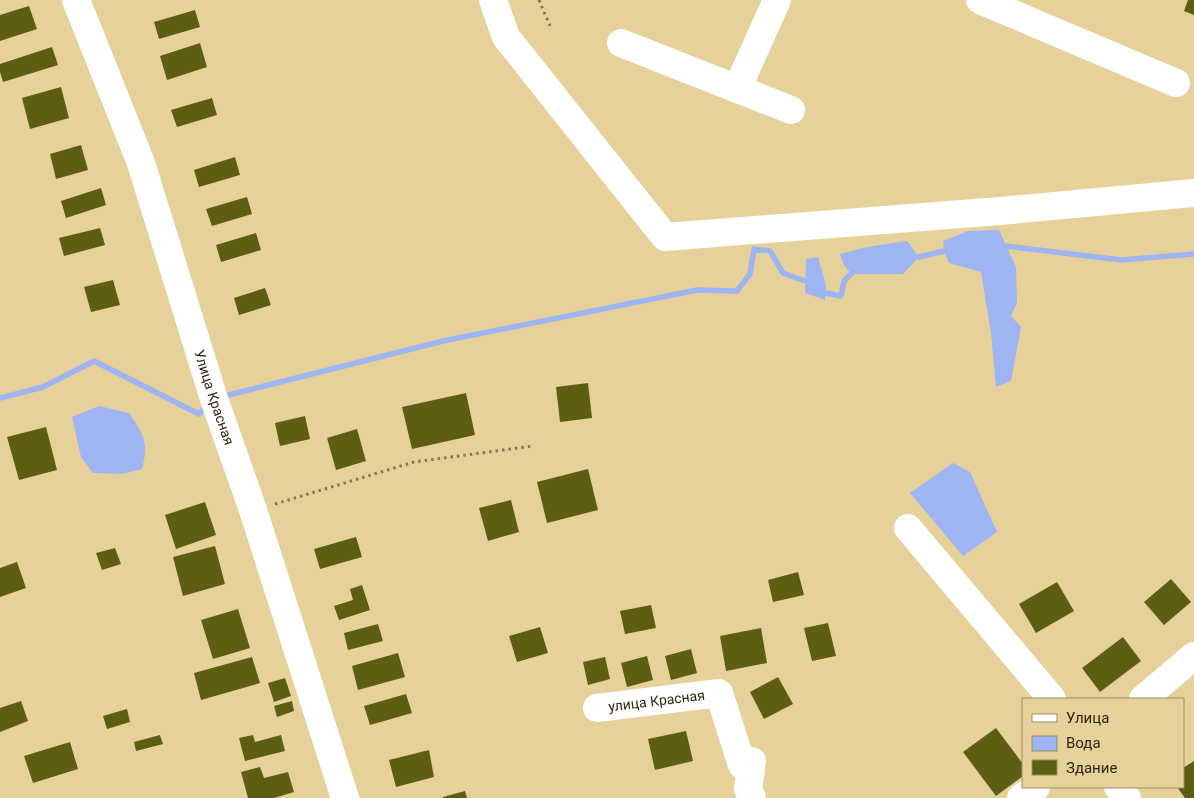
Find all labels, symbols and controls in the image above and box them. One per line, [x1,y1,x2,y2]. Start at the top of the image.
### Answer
street label: Улица Красная [191,348,237,447]
street label: улица Красная [607,687,706,715]
legend [1022,698,1184,788]
text: Улица [1066,709,1109,727]
text: Вода [1066,734,1101,752]
text: Здание [1066,759,1117,777]

